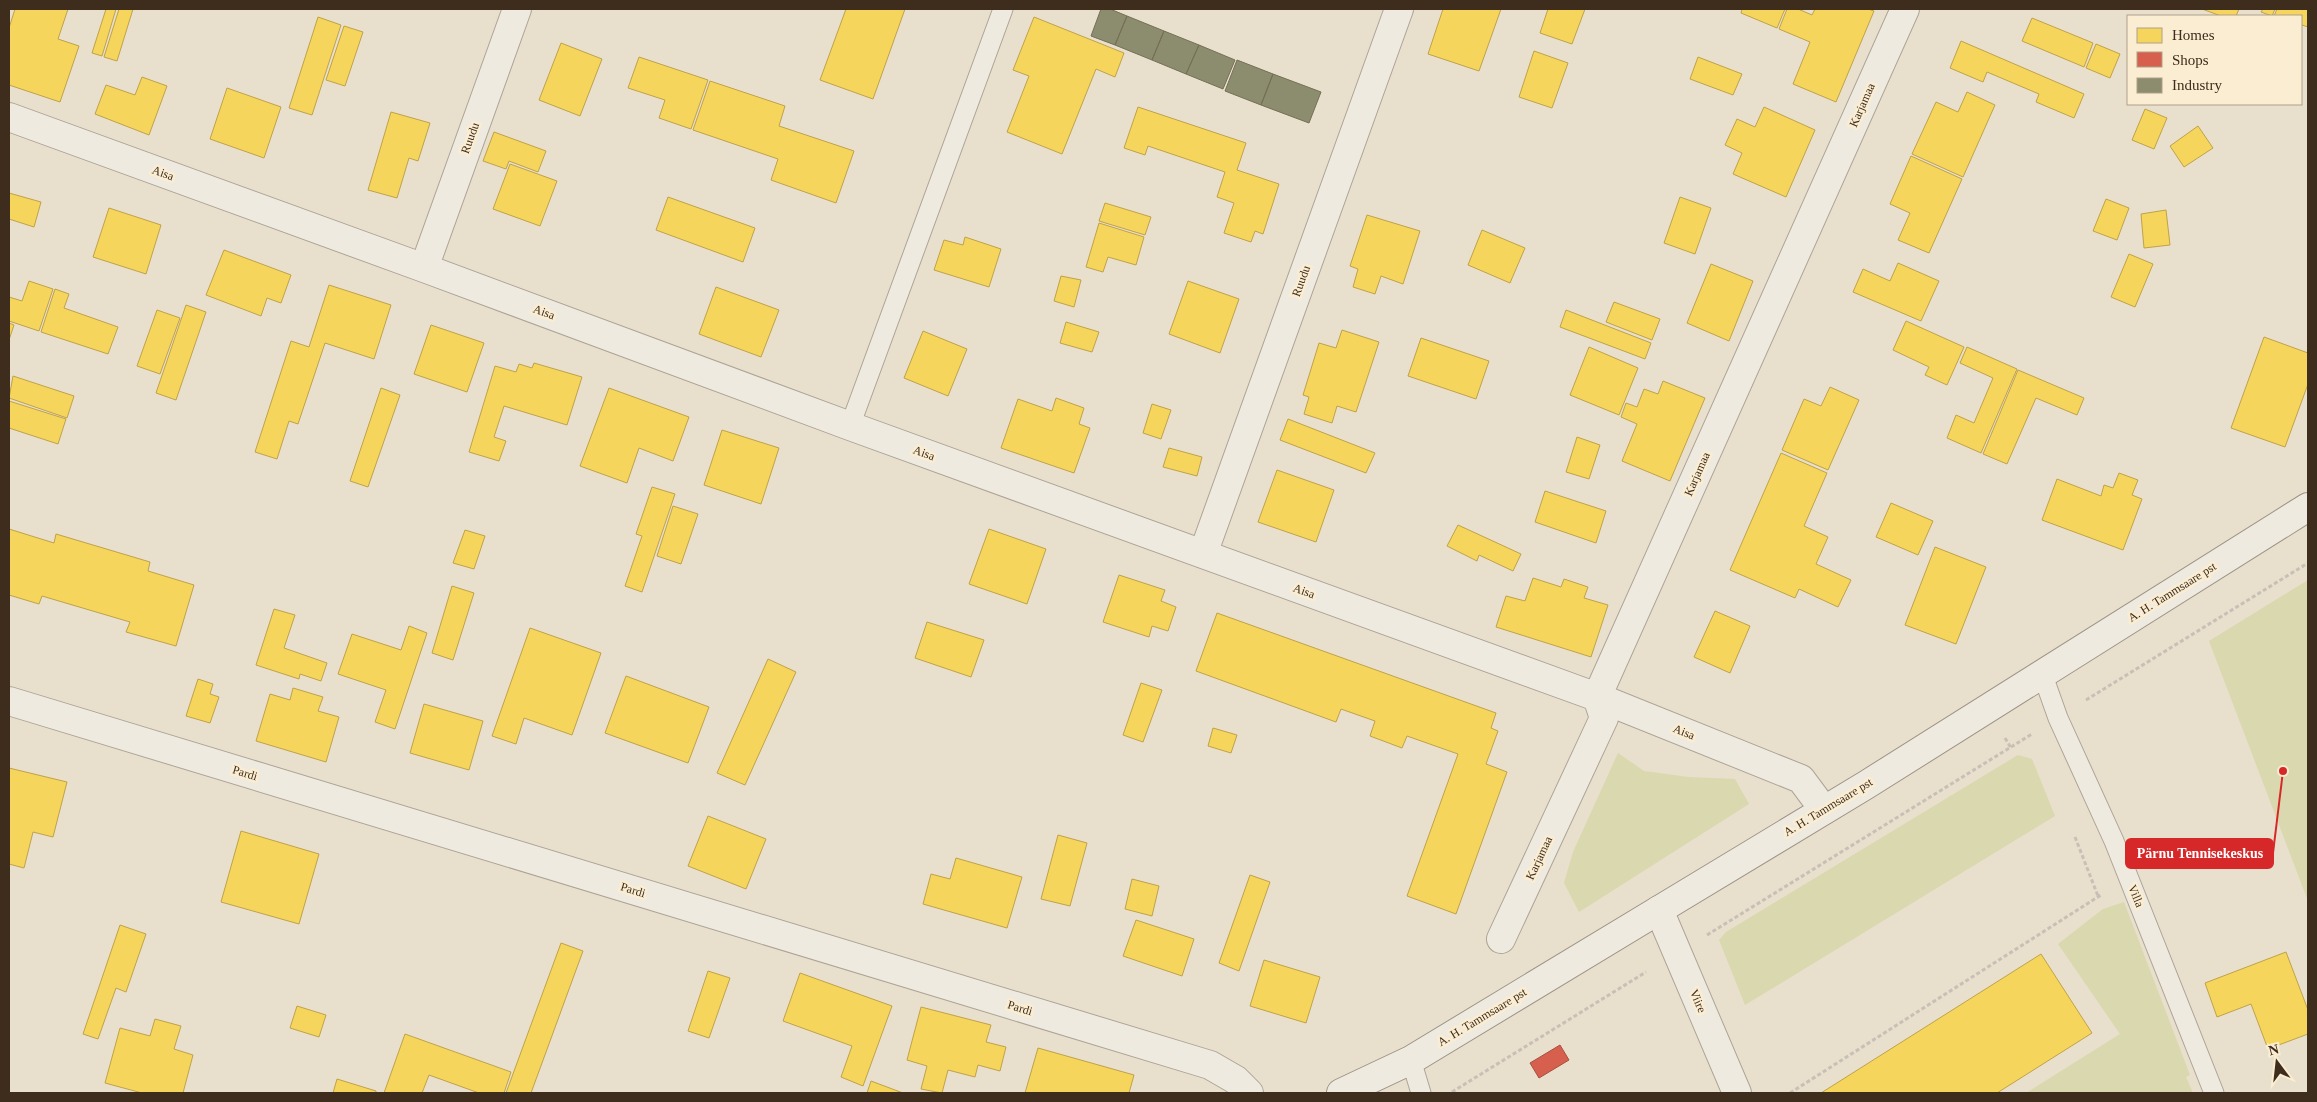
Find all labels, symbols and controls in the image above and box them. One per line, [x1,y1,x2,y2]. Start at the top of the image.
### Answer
legend [2127,15,2302,105]
text: Homes [2172,27,2215,43]
text: Shops [2172,52,2209,68]
text: Industry [2172,77,2222,93]
street label: Karjamaa [1846,80,1878,129]
street label: Ruudu [458,121,482,155]
street label: Aisa [150,163,176,184]
street label: Ruudu [1289,264,1313,298]
street label: Aisa [531,302,557,323]
street label: Aisa [911,443,937,464]
street label: Karjamaa [1681,449,1713,498]
street label: A. H. Tammsaare pst [2125,559,2219,625]
street label: Aisa [1291,581,1317,602]
street label: Aisa [1671,721,1697,743]
street label: Pardi [231,763,260,784]
street label: A. H. Tammsaare pst [1781,775,1876,839]
street label: Karjamaa [1523,833,1555,882]
callout: Pärnu Tennisekeskus [2126,839,2273,868]
text: Pärnu Tennisekeskus [2137,846,2264,861]
street label: Pardi [619,880,648,901]
street label: Villa [2125,883,2147,910]
street label: A. H. Tammsaare pst [1435,985,1530,1049]
street label: Viire [1687,987,1709,1015]
street label: Pardi [1006,998,1035,1019]
north arrow [2252,1037,2302,1087]
text: N [2267,1041,2281,1058]

